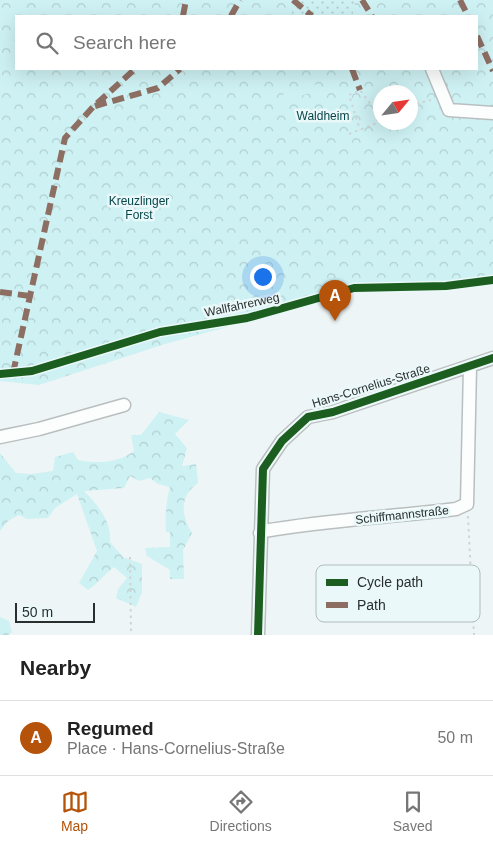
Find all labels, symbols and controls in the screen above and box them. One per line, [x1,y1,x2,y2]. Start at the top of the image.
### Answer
search box [15,15,478,70]
icon: search [33,29,61,57]
text: Search here [73,32,177,53]
north arrow [373,85,418,130]
park label: Waldheim [297,109,349,123]
park label: Kreuzlinger Forst [109,194,169,222]
your location [250,264,276,290]
pin: A [319,280,351,321]
street label: Wallfahrerweg [203,290,281,320]
street label: Hans-Cornelius-Straße [310,361,432,411]
street label: Schiffmannstraße [355,503,450,527]
legend [316,565,480,622]
text: Cycle path [357,574,423,590]
text: Path [357,597,386,613]
scale bar [15,600,95,623]
text: 50 m [22,604,53,620]
text: Nearby [20,656,91,679]
text: Regumed [67,718,154,739]
text: A [30,729,42,746]
text: 50 m [437,729,473,746]
text: Place · Hans-Cornelius-Straße [67,740,285,757]
tab: Map [61,788,89,834]
tab: Directions [210,788,272,834]
tab: Saved [393,788,432,834]

